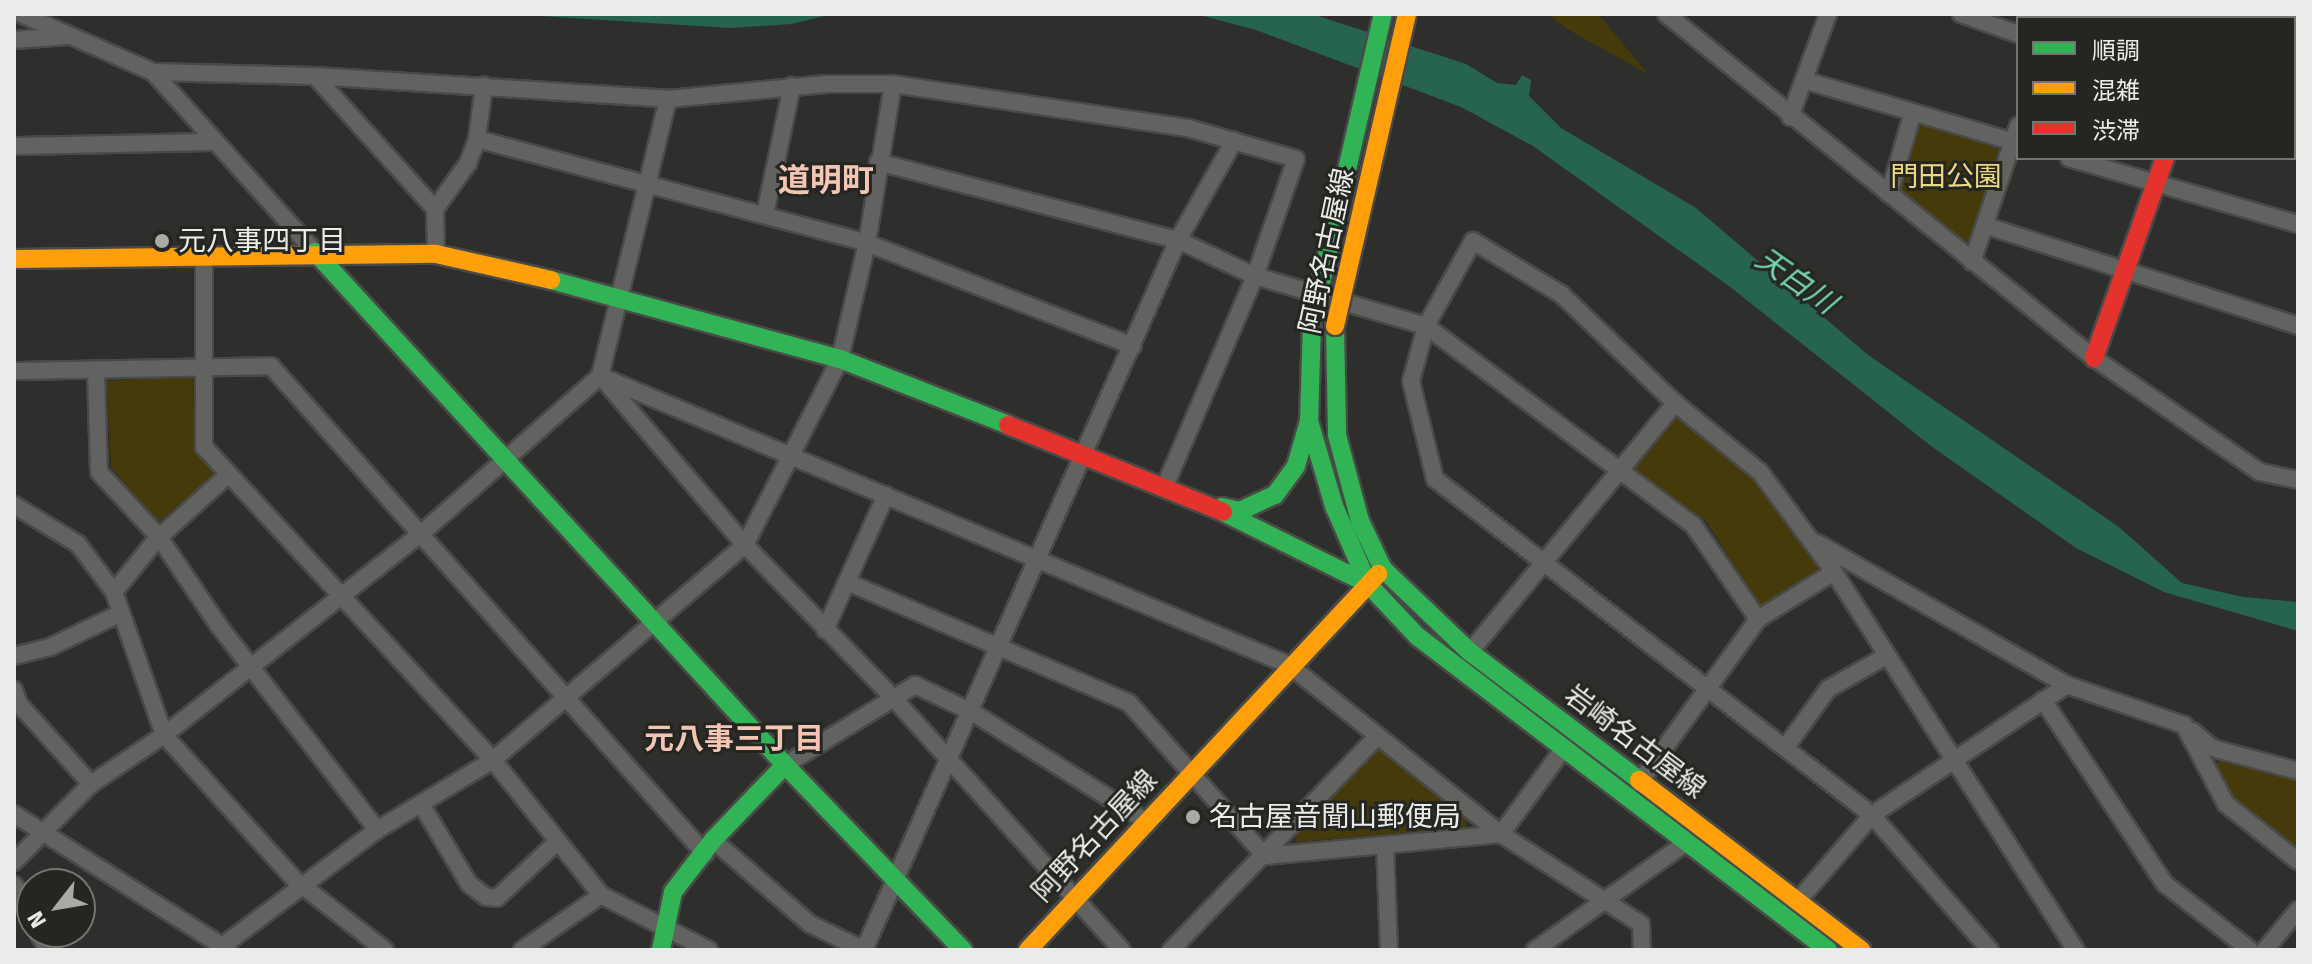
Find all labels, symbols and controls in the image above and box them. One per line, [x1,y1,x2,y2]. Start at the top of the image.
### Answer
legend [2016,16,2296,160]
text: 順調 [2092,37,2140,65]
text: 混雑 [2092,77,2140,105]
text: 渋滞 [2092,117,2140,145]
park label: 門田公園 [1890,160,2002,194]
district label: 道明町 [778,161,874,199]
street label: 阿野名古屋線 [1293,165,1361,337]
place label: 元八事四丁目 [178,224,346,258]
marker: 元八事四丁目 [153,232,171,250]
water label: 天白川 [1749,240,1843,322]
street label: 岩崎名古屋線 [1558,678,1712,806]
district label: 元八事三丁目 [644,721,824,757]
street label: 阿野名古屋線 [1025,763,1165,909]
place label: 名古屋音聞山郵便局 [1209,800,1461,834]
marker: 名古屋音聞山郵便局 [1184,808,1202,826]
north arrow [16,868,96,948]
text: N [21,906,52,933]

